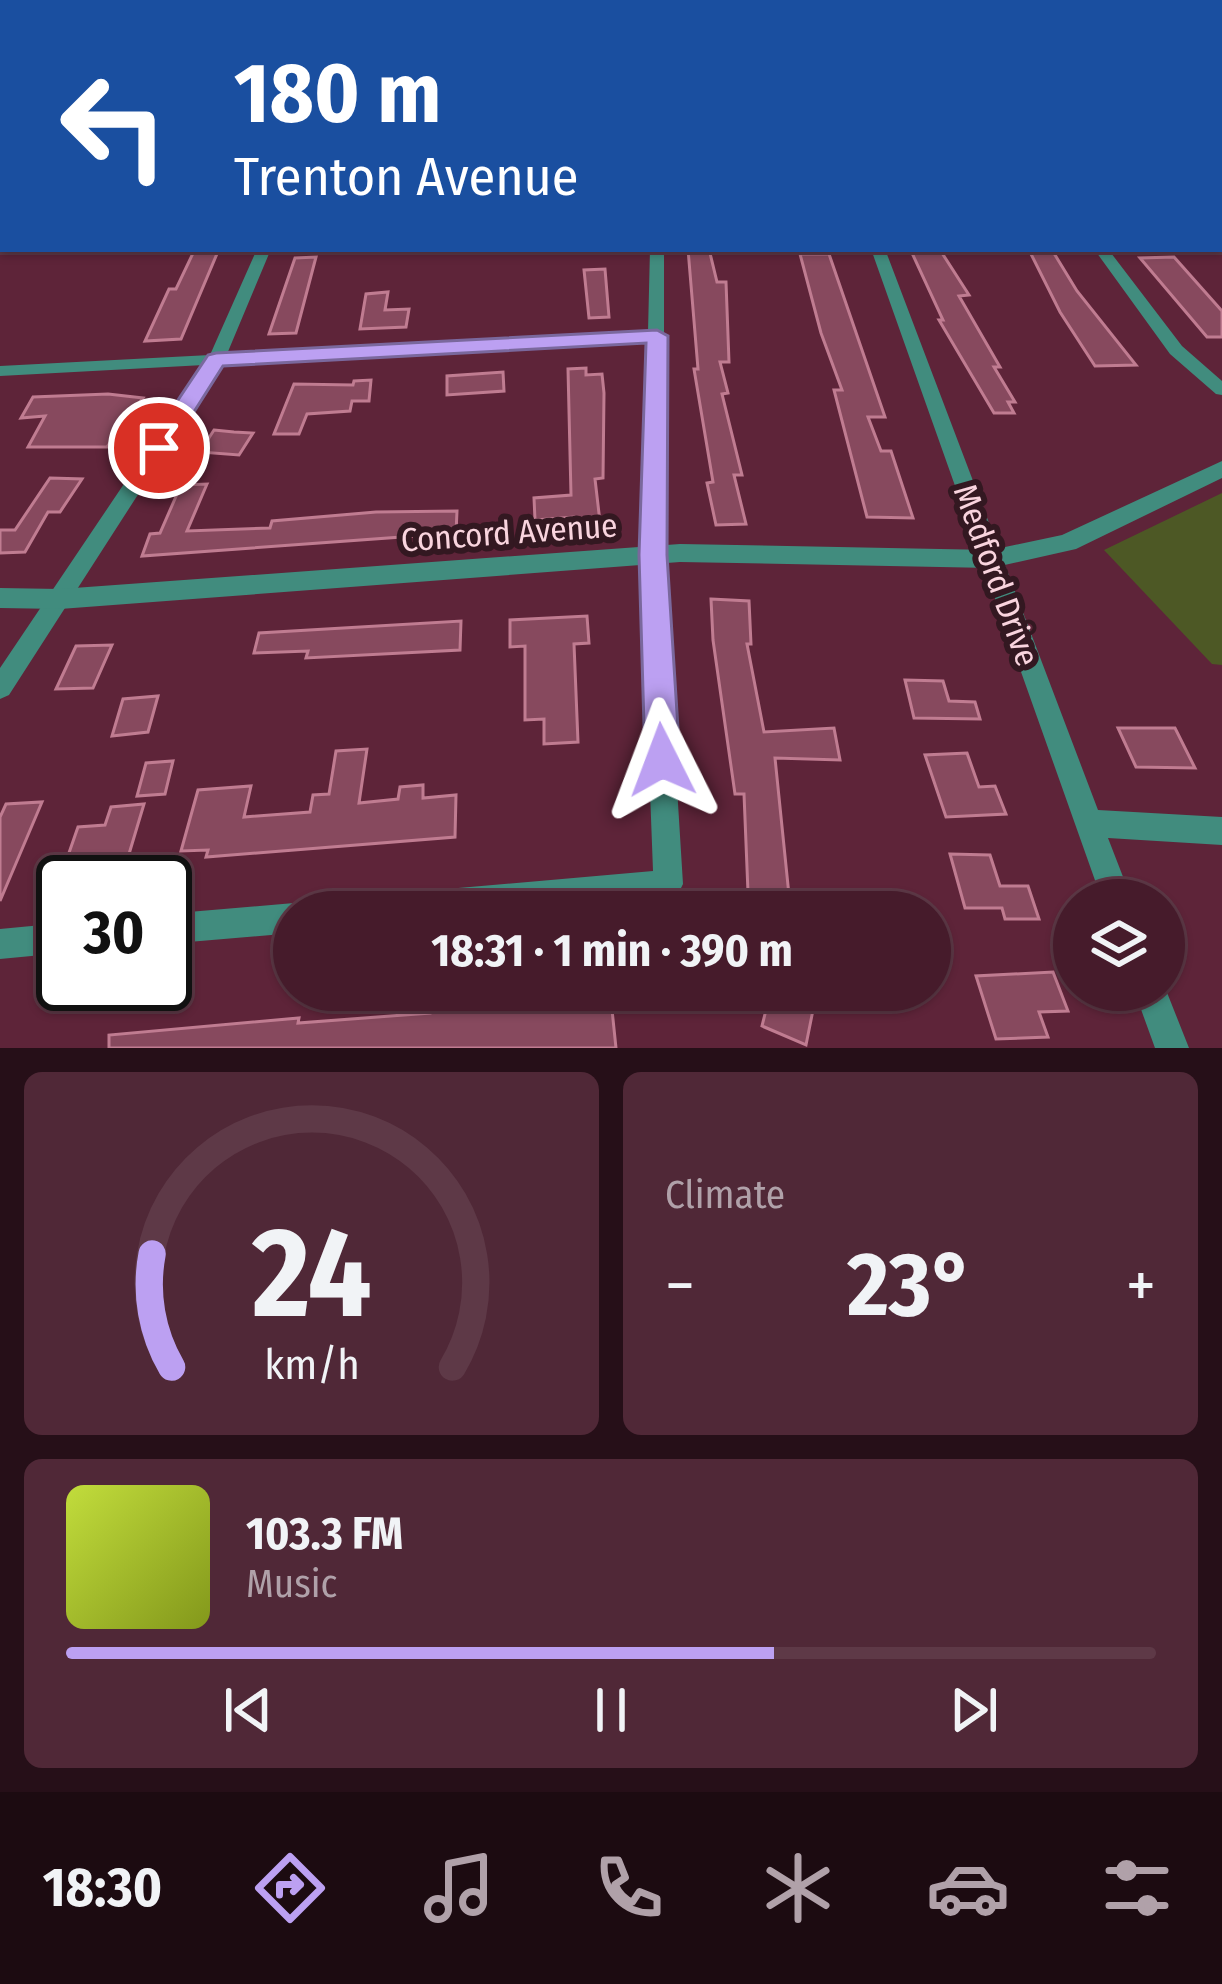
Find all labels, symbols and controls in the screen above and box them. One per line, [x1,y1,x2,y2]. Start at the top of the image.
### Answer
text: 180 m [234,43,441,144]
icon: left [36,48,192,204]
text: Trenton Avenue [234,145,579,209]
pin [108,397,210,499]
icon: arrive [126,415,192,481]
street label: Medford Drive [945,479,1047,672]
street label: Concord Avenue [399,505,619,561]
position arrow [599,697,725,823]
speed limit sign: 30 [36,855,192,1011]
map controls [1053,879,1185,1011]
button: layers [1053,879,1185,1011]
text: 18:31 · 1 min · 390 m [431,924,793,978]
text: Climate [665,1172,785,1218]
text: 24 [251,1199,371,1349]
text: 23° [847,1231,974,1339]
text: − [665,1246,695,1325]
text: + [1126,1246,1156,1325]
text: km/h [264,1338,359,1389]
text: 103.3 FM [246,1507,403,1561]
text: Music [246,1561,337,1607]
icon: previous [215,1677,281,1743]
icon: pause [578,1677,644,1743]
icon: next [941,1677,1007,1743]
icon: directions [248,1846,332,1930]
icon: music [417,1846,501,1930]
icon: phone [587,1846,671,1930]
icon: climate [756,1846,840,1930]
icon: car [926,1846,1010,1930]
icon: filters [1095,1846,1179,1930]
text: 18:30 [43,1856,162,1920]

